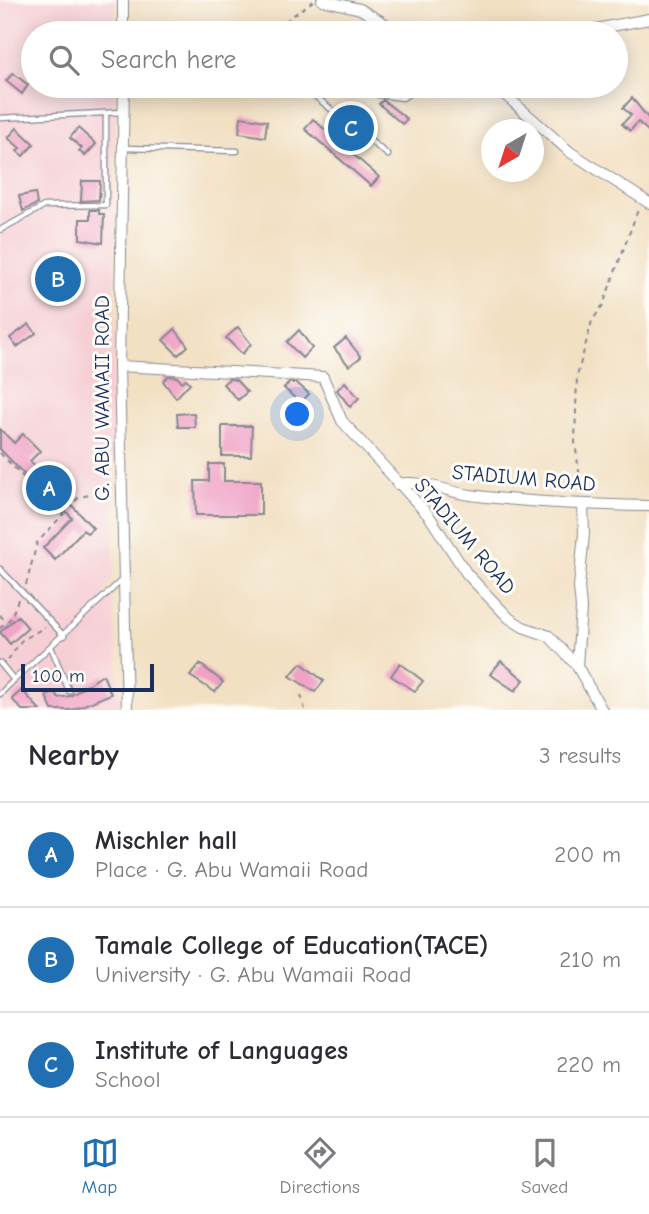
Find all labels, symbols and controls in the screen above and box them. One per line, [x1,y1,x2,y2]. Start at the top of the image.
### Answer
search box [21,21,628,98]
icon: search [45,41,83,79]
text: Search here [101,45,236,75]
pin: C [328,102,374,154]
north arrow [481,119,544,182]
pin: B [35,253,81,305]
street label: G. ABU WAMAII ROAD [90,295,114,501]
your location [280,397,314,431]
street label: STADIUM ROAD [451,460,597,496]
pin: A [26,462,72,514]
street label: STADIUM ROAD [409,473,521,599]
scale bar [21,661,154,693]
text: 100 m [32,665,85,687]
text: Nearby [28,738,119,773]
text: 3 results [539,742,621,769]
text: Mischler hall [95,826,237,856]
text: A [45,841,57,868]
text: 200 m [554,841,621,868]
text: Place · G. Abu Wamaii Road [95,856,369,883]
text: Tamale College of Education(TACE) [95,931,488,961]
text: B [44,946,58,973]
text: 210 m [559,946,621,973]
text: University · G. Abu Wamaii Road [95,961,411,988]
text: Institute of Languages [95,1036,348,1066]
text: C [44,1051,58,1078]
text: 220 m [556,1051,621,1078]
text: School [95,1066,160,1093]
tab: Map [81,1134,119,1198]
tab: Directions [280,1134,360,1198]
tab: Saved [521,1134,568,1198]

